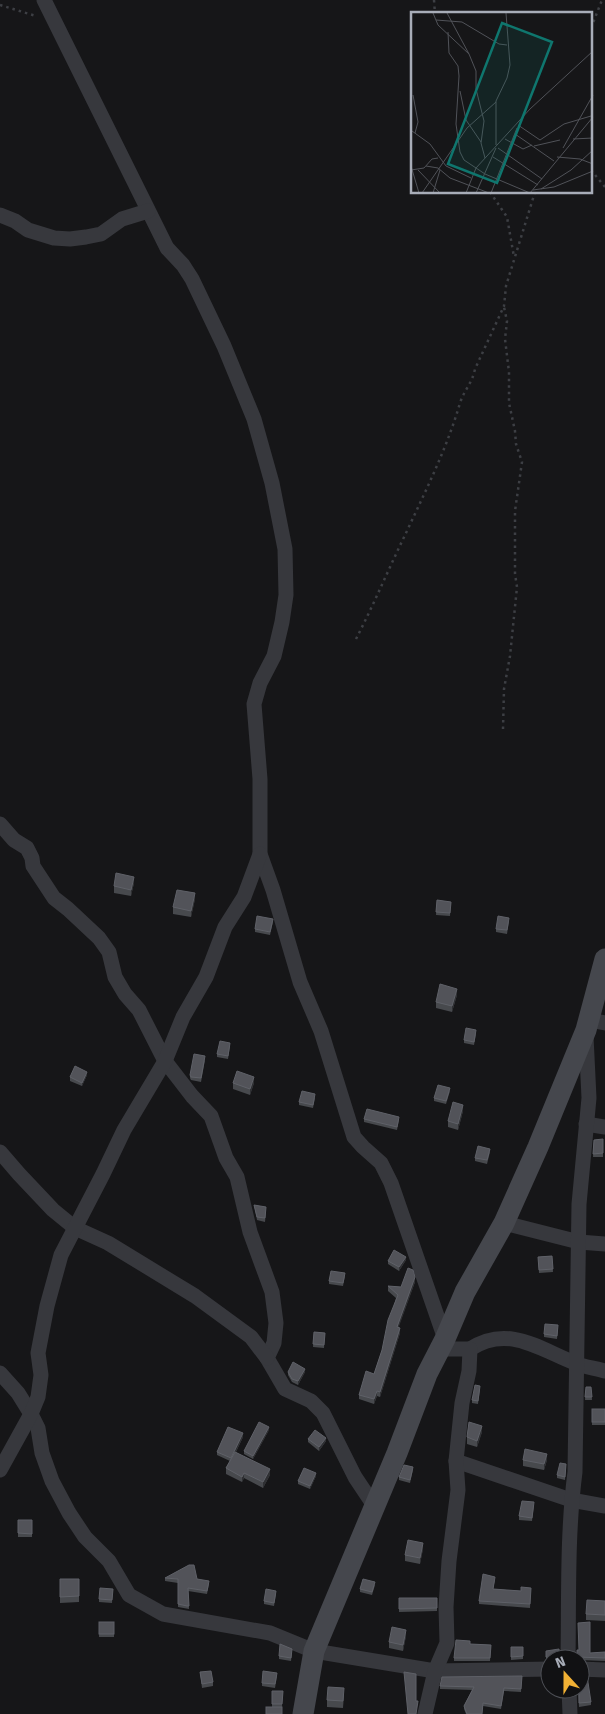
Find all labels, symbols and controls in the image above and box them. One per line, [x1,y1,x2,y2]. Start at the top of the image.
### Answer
inset map [411,12,592,194]
north arrow [540,1649,590,1699]
text: N [553,1653,568,1672]

